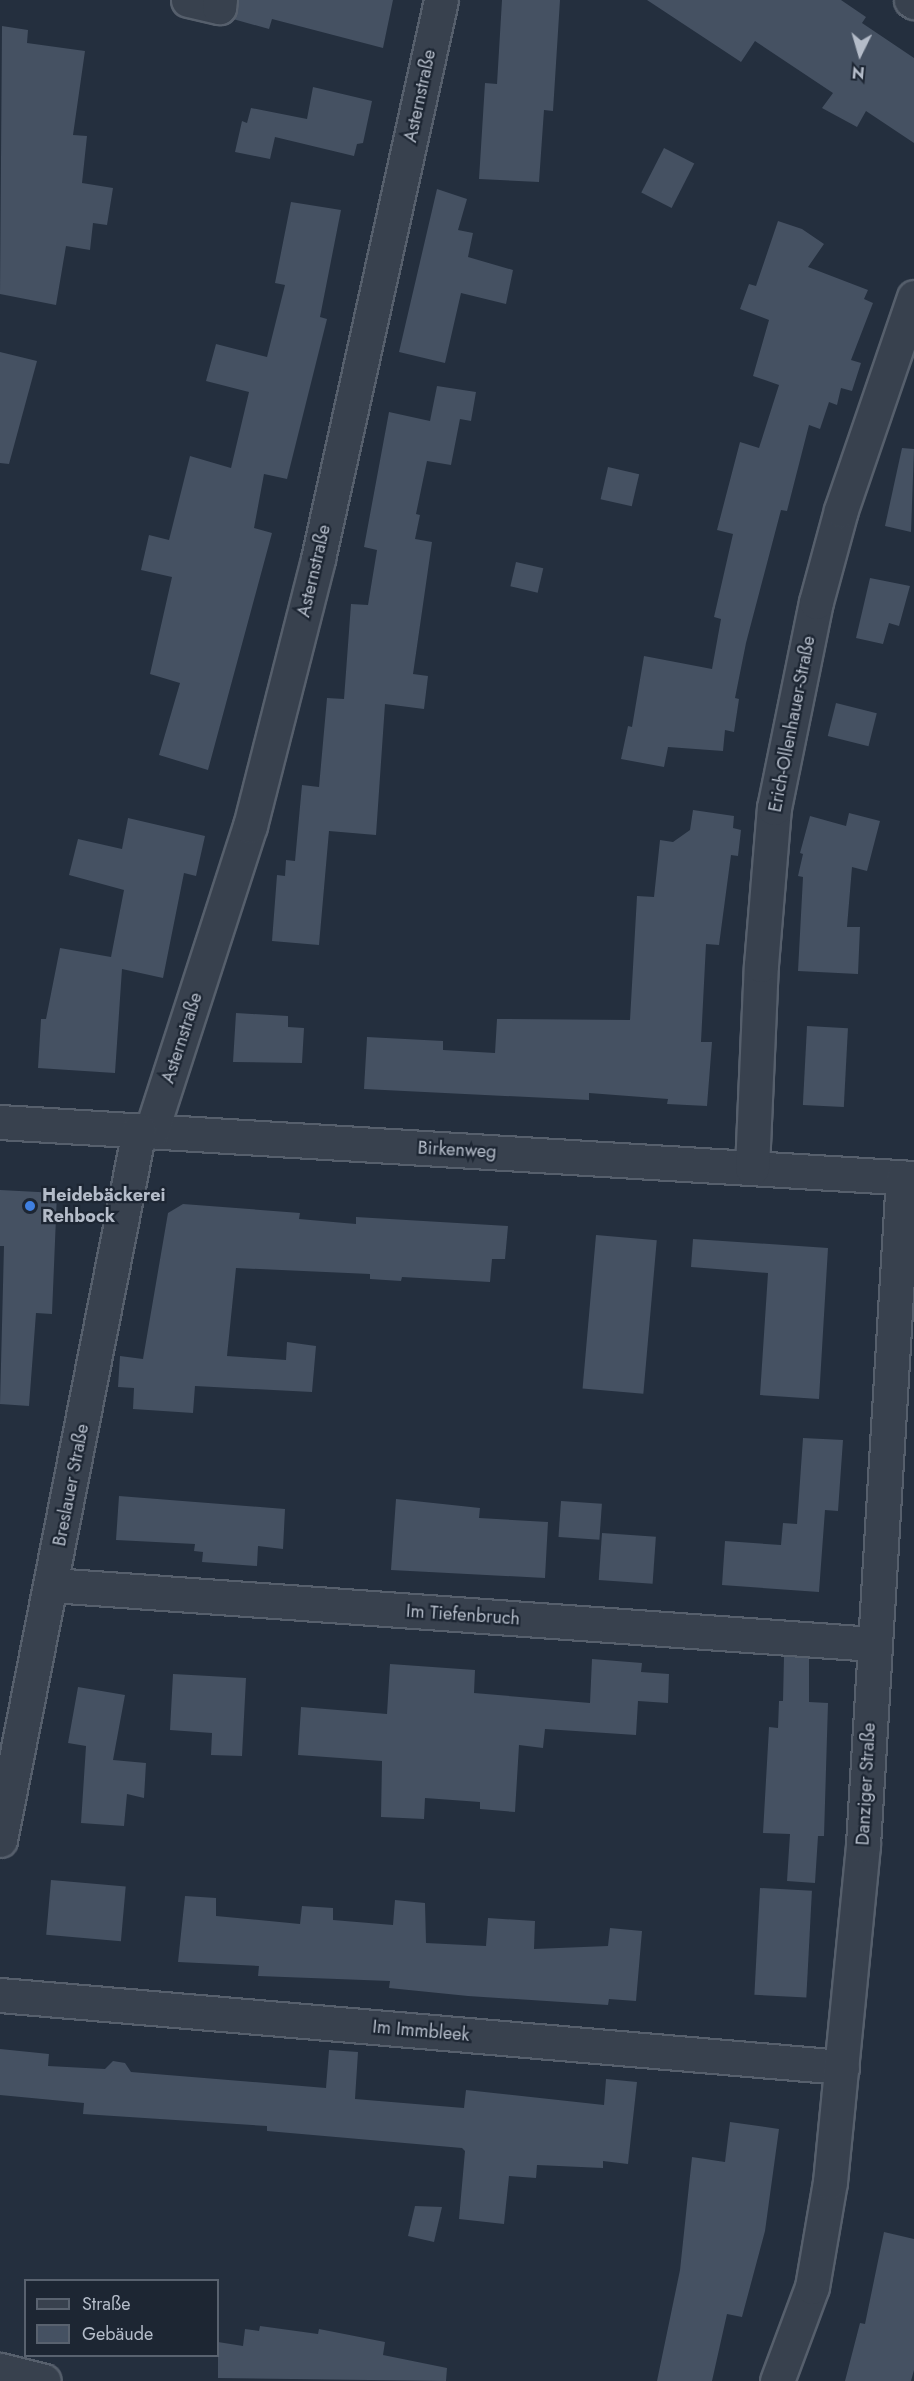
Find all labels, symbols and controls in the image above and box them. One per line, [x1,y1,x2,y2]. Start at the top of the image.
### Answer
north arrow [830,24,890,84]
street label: Asternstraße [400,48,440,144]
text: N [851,60,866,84]
street label: Asternstraße [293,523,335,619]
street label: Erich-Ollenhauer-Straße [764,634,820,814]
street label: Asternstraße [157,990,207,1086]
street label: Birkenweg [417,1137,497,1163]
place label: Heidebäckerei Rehbock [42,1185,165,1228]
marker: Heidebäckerei Rehbock [23,1199,37,1213]
street label: Breslauer Straße [49,1422,93,1548]
street label: Im Tiefenbruch [405,1600,521,1630]
street label: Danziger Straße [852,1722,880,1846]
street label: Im Immbleek [372,2016,470,2046]
legend [24,2279,219,2357]
text: Straße [82,2291,130,2317]
text: Gebäude [82,2321,153,2347]

